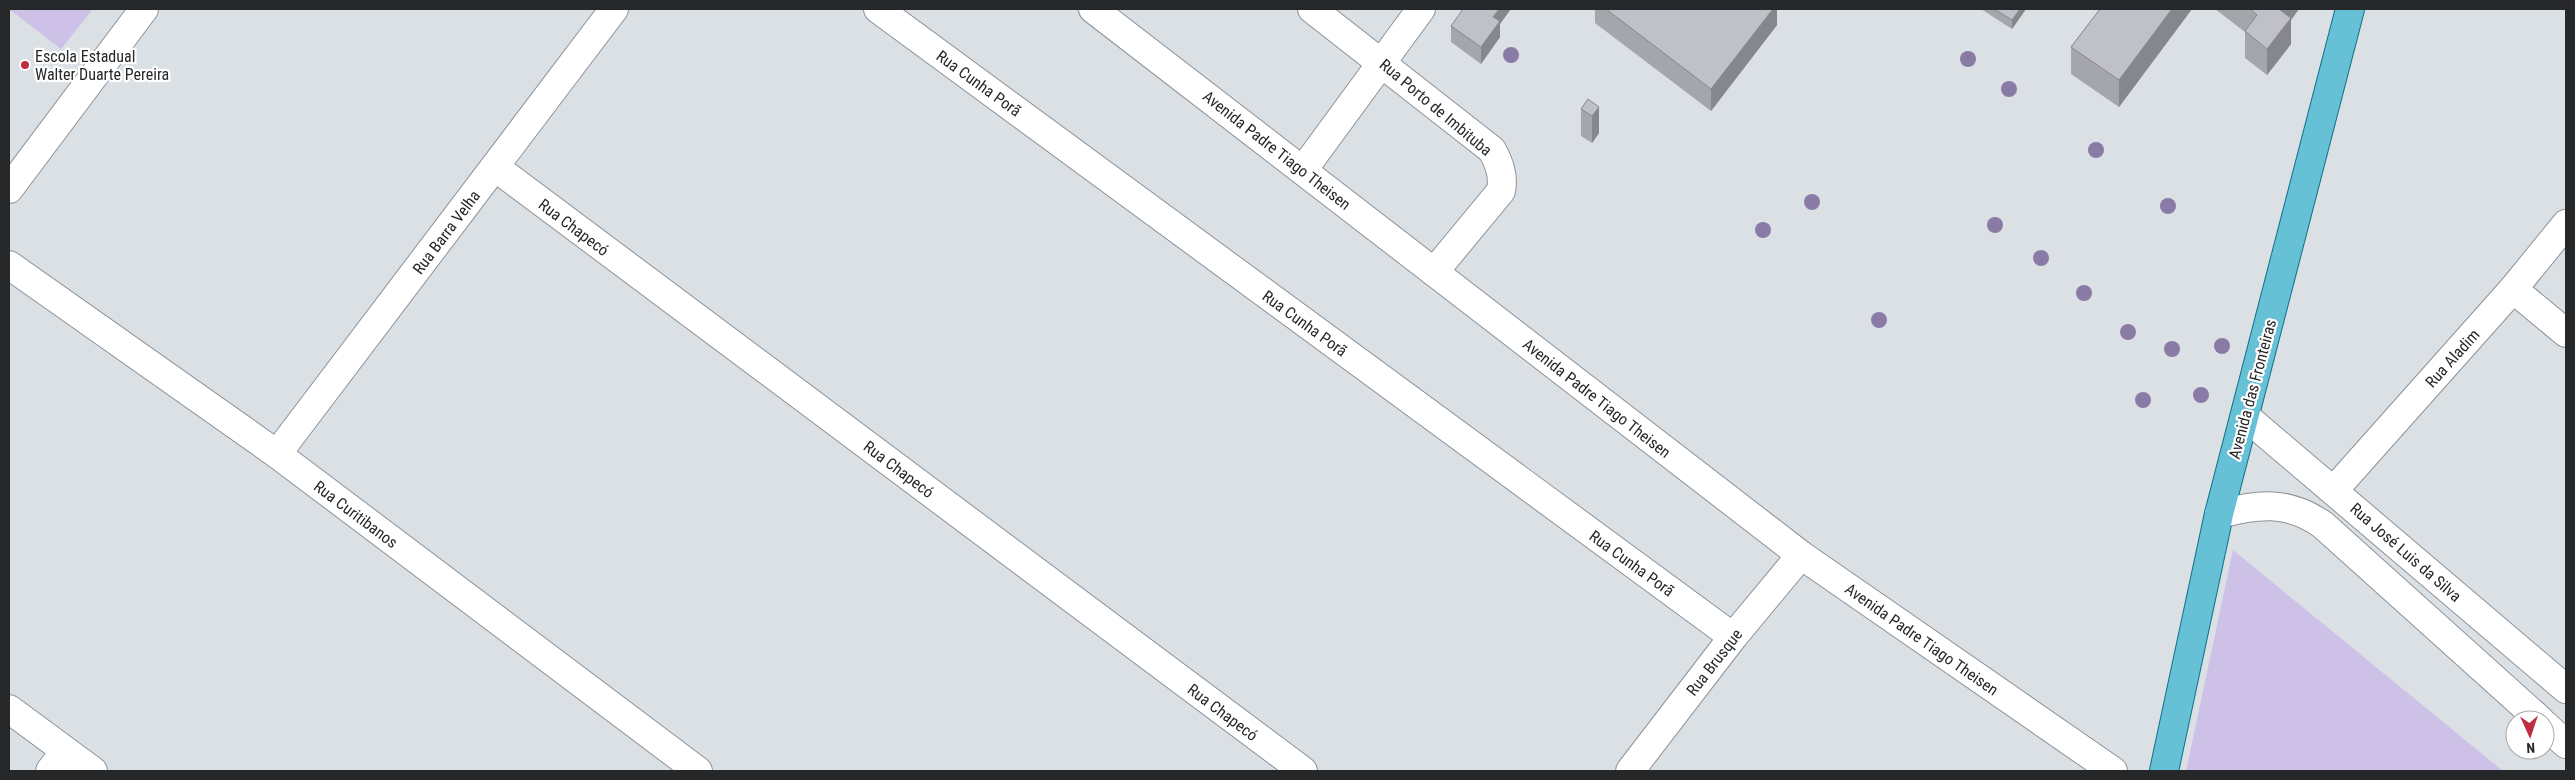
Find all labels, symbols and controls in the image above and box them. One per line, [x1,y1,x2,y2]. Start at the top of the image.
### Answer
street label: Rua Cunha Porã [933,46,1025,121]
place label: Escola Estadual Walter Duarte Pereira [35,47,169,84]
street label: Rua Porto de Imbituba [1376,55,1496,160]
marker: Escola Estadual Walter Duarte Pereira [19,59,31,71]
street label: Avenida Padre Tiago Theisen [1199,87,1354,214]
street label: Rua Barra Velha [409,187,484,278]
street label: Rua Chapecó [535,195,612,260]
street label: Rua Cunha Porã [1259,286,1351,361]
street label: Avenida das Fronteiras [2225,317,2280,461]
street label: Rua Aladim [2421,325,2483,391]
street label: Avenida Padre Tiago Theisen [1519,335,1674,462]
street label: Rua Chapecó [860,437,937,502]
street label: Rua Curitibanos [310,477,401,552]
street label: Rua José Luis da Silva [2346,499,2465,606]
street label: Rua Cunha Porã [1586,526,1678,601]
street label: Avenida Padre Tiago Theisen [1842,579,2002,700]
street label: Rua Brusque [1682,625,1746,699]
street label: Rua Chapecó [1184,680,1261,745]
north arrow [2505,710,2555,760]
text: N [2526,740,2535,756]

